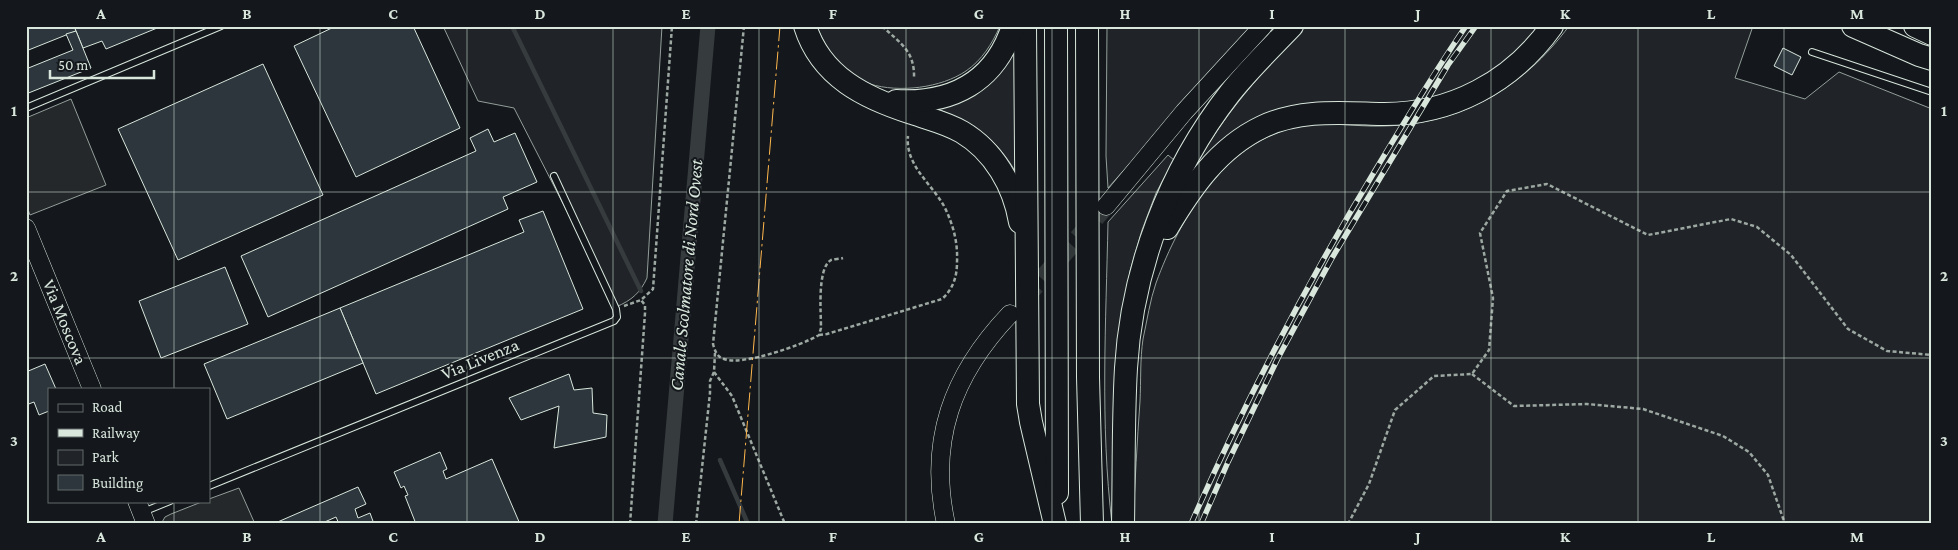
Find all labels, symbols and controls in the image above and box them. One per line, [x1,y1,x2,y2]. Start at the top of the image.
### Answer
text: A [95,5,106,22]
text: B [242,5,252,22]
text: C [388,5,398,22]
text: D [534,5,546,22]
text: E [681,5,691,22]
text: F [829,5,838,22]
text: G [974,5,984,22]
text: H [1120,5,1131,22]
text: I [1269,5,1275,22]
text: J [1413,5,1421,22]
text: K [1560,5,1571,22]
text: L [1707,5,1716,22]
text: M [1850,5,1864,22]
scale bar [50,48,154,80]
text: 50 m [58,57,88,73]
text: 1 [11,102,17,119]
text: 1 [1941,102,1947,119]
water label: Canale Scolmatore di Nord Ovest [665,158,707,392]
text: 2 [10,267,18,284]
text: 2 [1940,267,1948,284]
street label: Via Moscova [39,276,91,368]
street label: Via Livenza [438,334,522,384]
legend [48,388,210,502]
text: Road [92,399,123,415]
text: Railway [92,425,140,442]
text: 3 [10,432,18,449]
text: 3 [1940,432,1948,449]
text: Park [92,449,119,465]
text: Building [92,475,143,492]
text: A [95,528,106,545]
text: B [242,528,252,545]
text: C [388,528,398,545]
text: D [534,528,546,545]
text: E [681,528,691,545]
text: F [829,528,838,545]
text: G [974,528,984,545]
text: H [1120,528,1131,545]
text: I [1269,528,1275,545]
text: J [1413,528,1421,545]
text: K [1560,528,1571,545]
text: L [1707,528,1716,545]
text: M [1850,528,1864,545]

